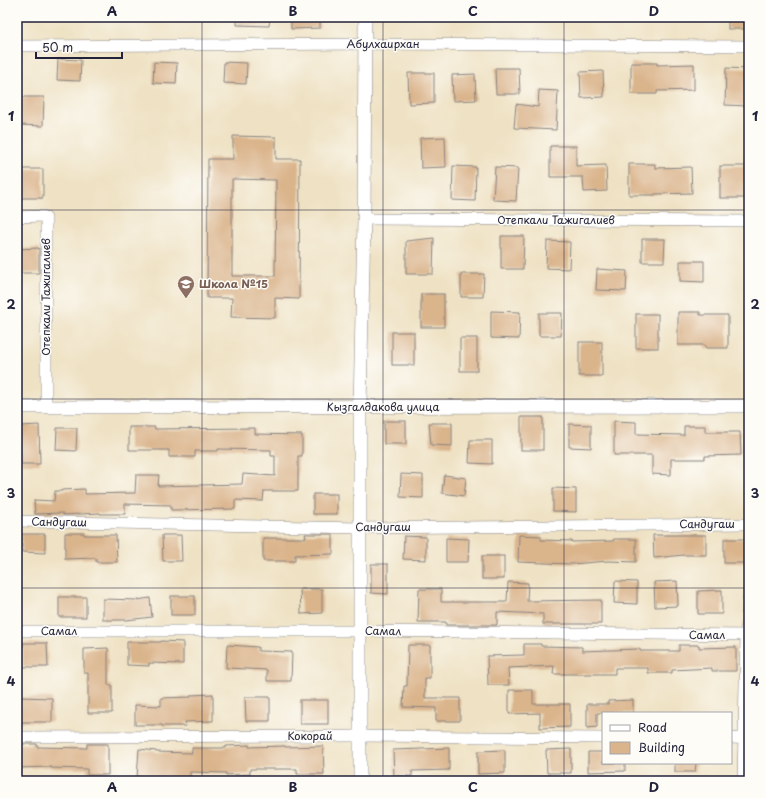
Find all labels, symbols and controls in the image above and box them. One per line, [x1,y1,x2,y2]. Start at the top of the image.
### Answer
text: A [107,1,117,20]
text: B [289,1,298,20]
text: C [468,1,478,20]
text: D [649,1,659,20]
scale bar [36,34,122,60]
street label: Абулхаирхан [347,35,420,52]
text: 50 m [42,38,73,56]
text: 1 [8,106,14,125]
text: 1 [752,106,758,125]
street label: Отепкали Тажигалиев [497,211,615,228]
street label: Отепкали Тажигалиев [37,238,54,356]
school or university icon: Школа №15 [176,274,196,299]
place label: Школа №15 [199,275,268,292]
text: 2 [6,294,16,313]
text: 2 [750,294,760,313]
street label: Кызгалдакова улица [327,398,439,415]
text: 3 [7,483,16,502]
text: 3 [751,483,760,502]
street label: Сандугаш [31,513,87,530]
street label: Сандугаш [679,515,735,532]
street label: Сандугаш [355,518,411,535]
street label: Самал [41,622,77,639]
street label: Самал [365,622,402,639]
street label: Самал [689,626,725,643]
text: 4 [7,671,16,690]
text: 4 [751,671,760,690]
legend [602,712,732,764]
text: Road [638,718,667,736]
street label: Кокорай [288,727,332,744]
text: Building [638,738,685,756]
text: A [107,777,117,796]
text: B [289,777,298,796]
text: C [468,777,478,796]
text: D [649,777,659,796]

